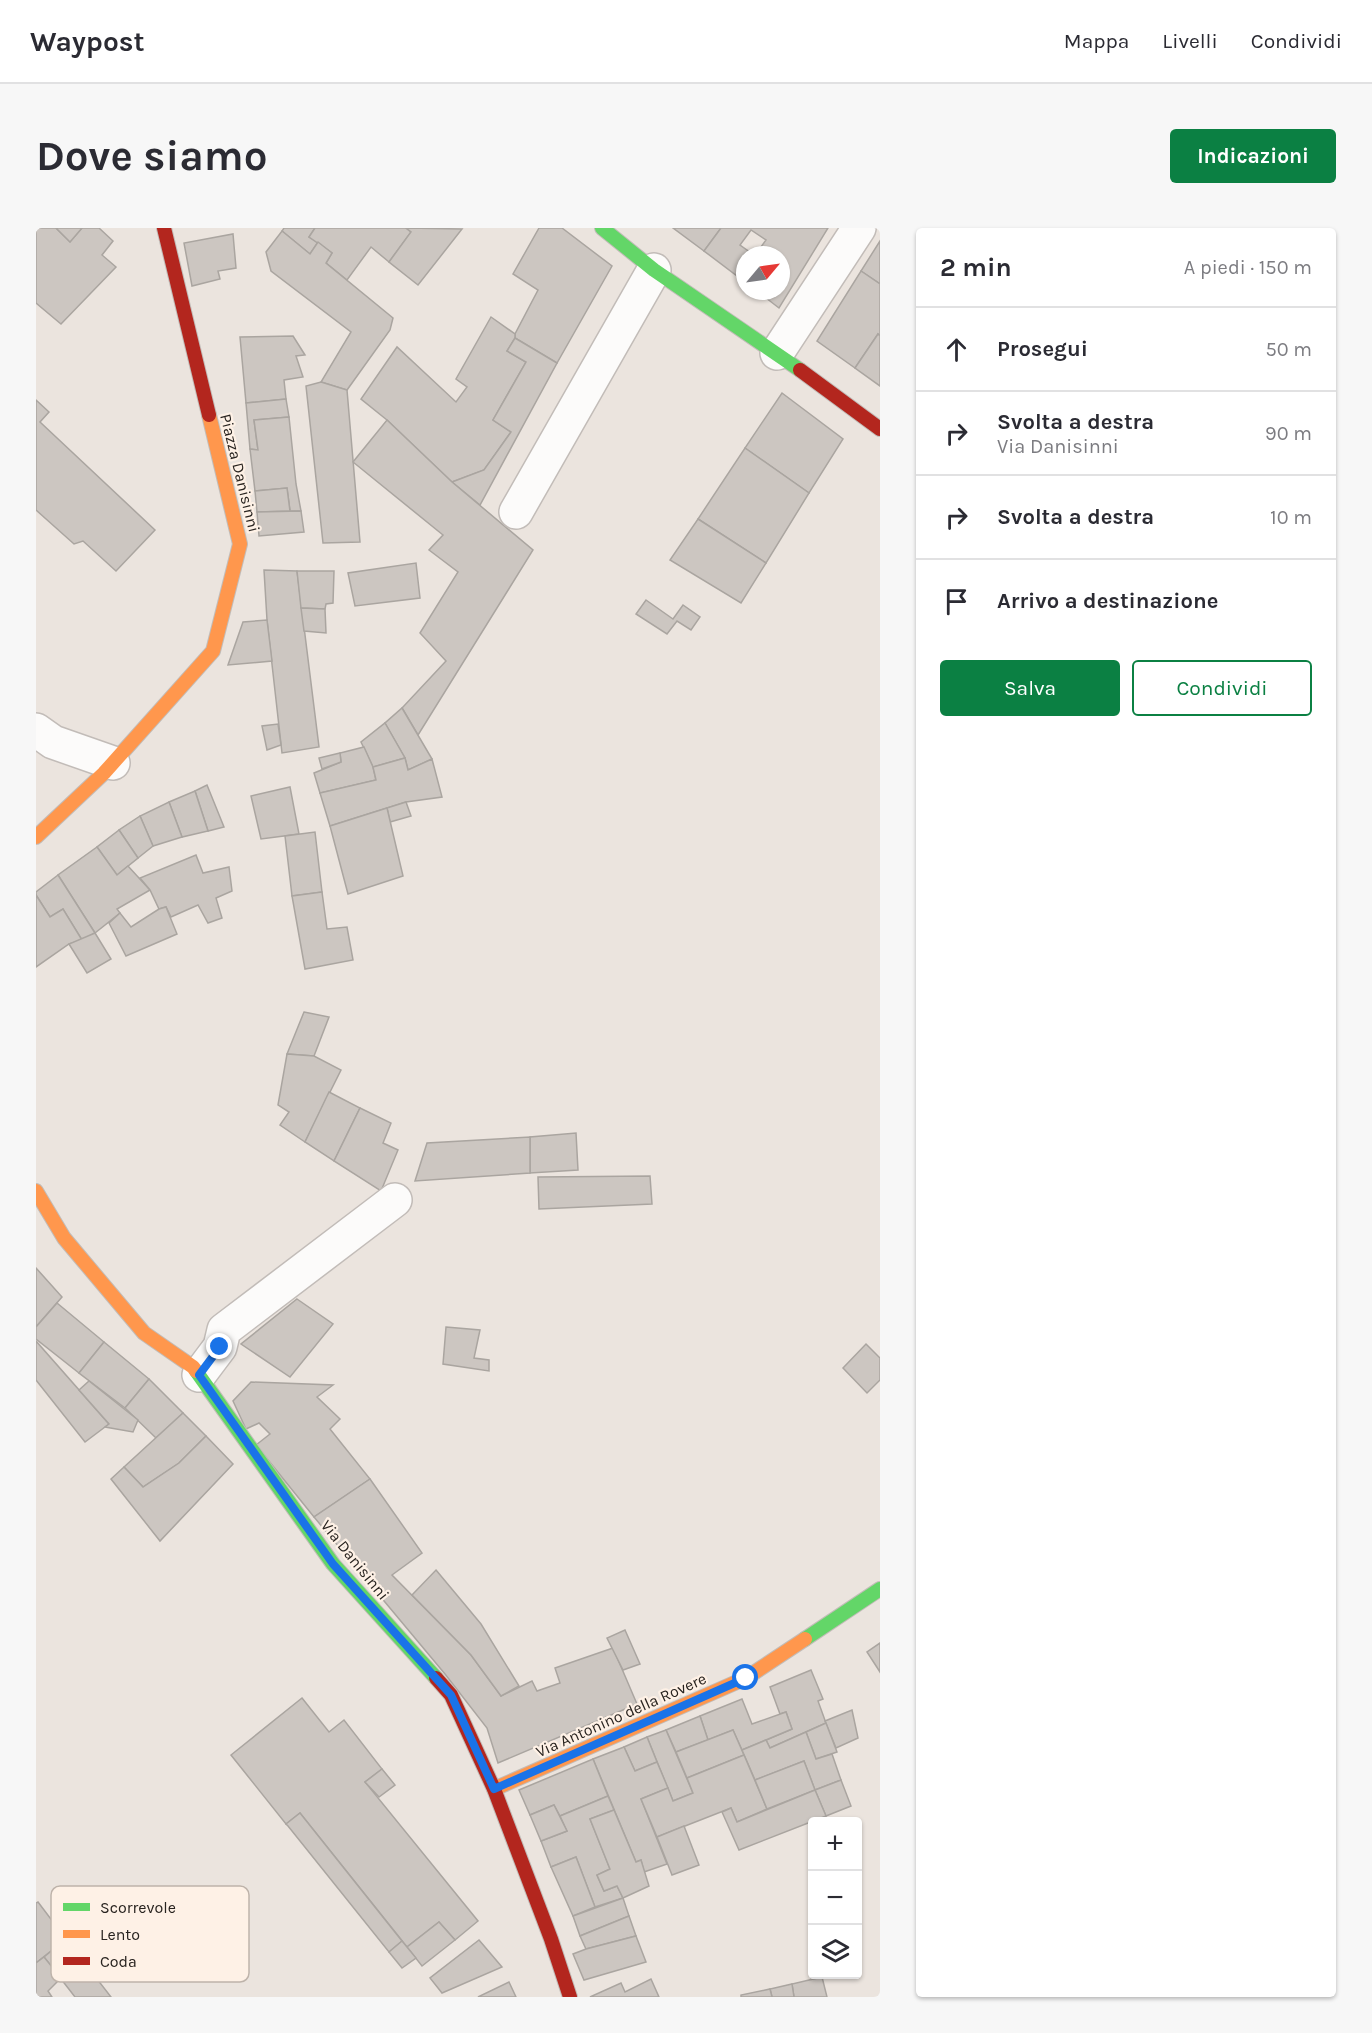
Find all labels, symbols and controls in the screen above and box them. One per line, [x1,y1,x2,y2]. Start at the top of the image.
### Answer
text: Waypost [30,25,145,58]
text: Mappa [1064,29,1129,53]
text: Livelli [1162,29,1218,53]
text: Condividi [1251,29,1342,53]
button: Indicazioni [1170,129,1336,183]
text: Dove siamo [36,131,267,181]
north arrow [736,246,790,300]
text: 2 min [940,252,1012,283]
text: A piedi · 150 m [1184,256,1312,279]
icon: ahead [940,333,973,366]
text: Prosegui [997,336,1088,362]
text: 50 m [1265,338,1312,361]
text: Svolta a destra [997,409,1154,435]
street label: Piazza Danisinni [216,412,264,534]
icon: right [940,417,973,450]
text: 90 m [1265,422,1312,445]
text: Via Danisinni [997,435,1119,458]
icon: right [940,501,973,534]
text: Svolta a destra [997,504,1154,530]
text: 10 m [1270,506,1312,529]
icon: arrive [940,585,973,618]
text: Arrivo a destinazione [997,588,1218,614]
button: Salva [940,660,1120,716]
button: Condividi [1132,660,1312,716]
route end [206,1333,232,1359]
street label: Via Danisinni [317,1516,393,1604]
route start [732,1664,758,1690]
street label: Via Antonino della Rovere [533,1669,709,1761]
map controls [808,1817,862,1979]
button: + [808,1817,862,1871]
button: − [808,1871,862,1925]
legend [51,1886,249,1982]
text: Scorrevole [100,1898,176,1917]
text: Lento [100,1925,140,1944]
button: layers [808,1925,862,1979]
text: Coda [100,1952,137,1971]

